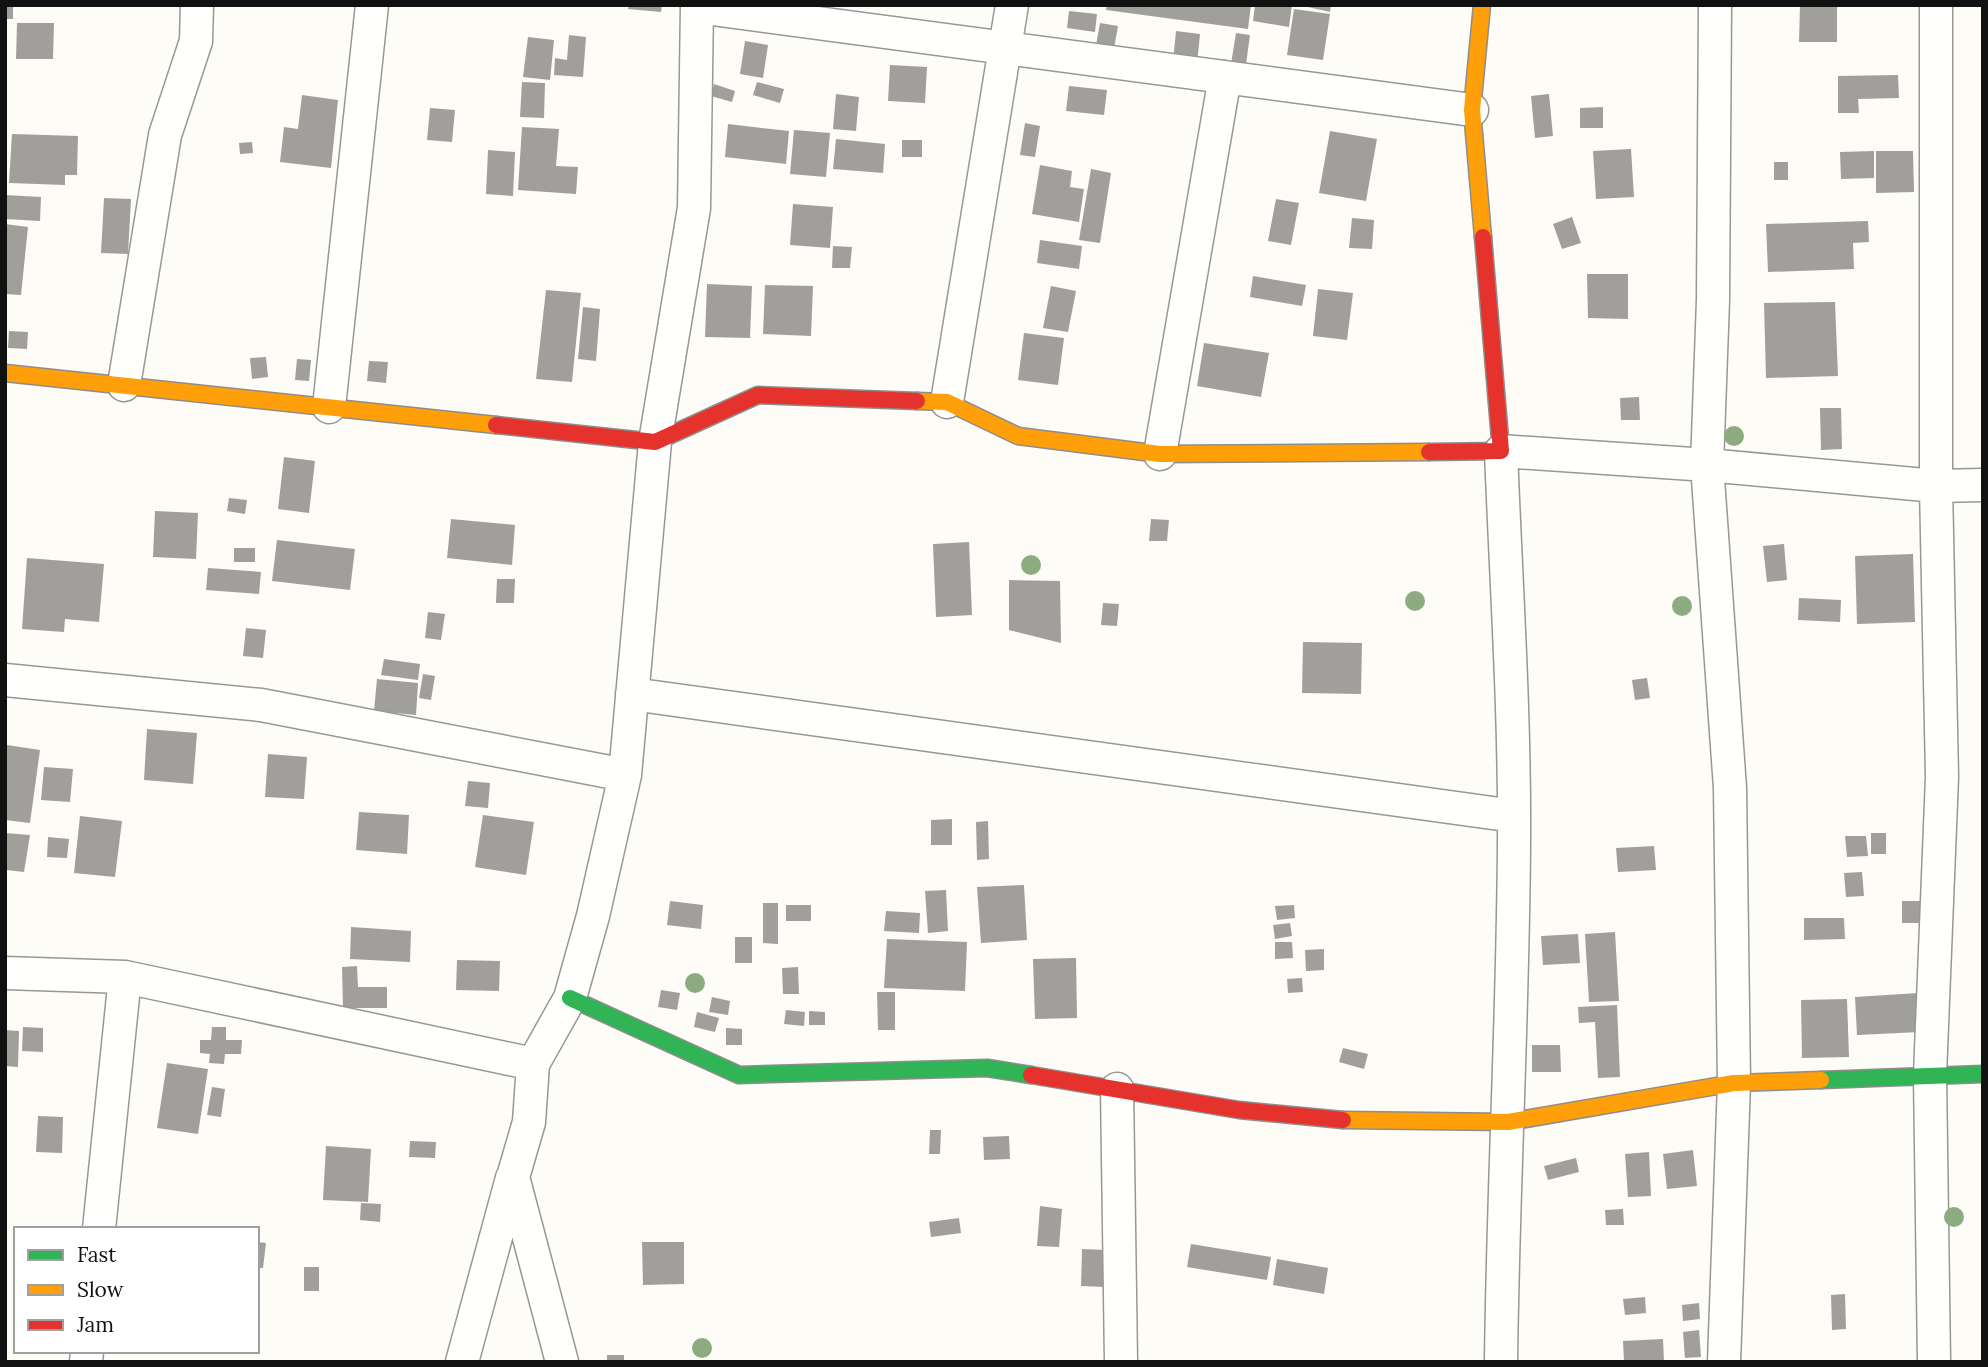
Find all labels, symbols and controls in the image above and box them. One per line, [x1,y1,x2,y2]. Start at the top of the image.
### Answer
legend [14,1227,259,1353]
text: Fast [77,1241,117,1268]
text: Slow [77,1276,124,1303]
text: Jam [76,1311,114,1338]

